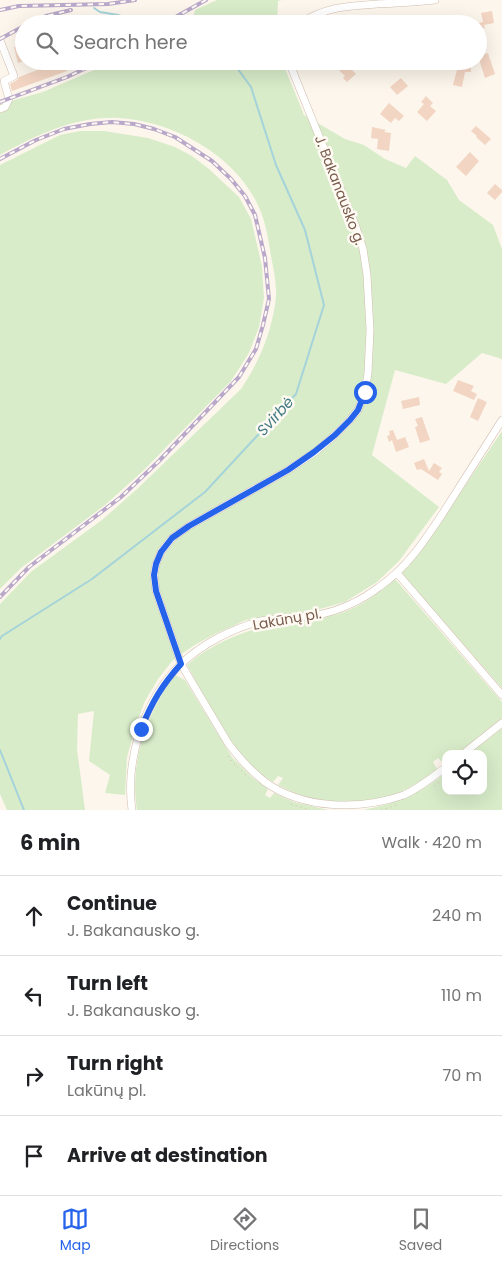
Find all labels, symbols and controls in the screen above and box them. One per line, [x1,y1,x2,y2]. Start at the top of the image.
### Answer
search box [15,15,487,70]
icon: search [33,29,61,57]
text: Search here [73,29,187,56]
street label: J. Bakanausko g. [310,132,370,248]
route start [354,381,377,404]
water label: Svirbė [252,392,298,440]
street label: Lakūnų pl. [251,603,323,635]
route end [130,718,153,741]
map controls [442,750,487,795]
button: locate [442,750,487,795]
text: 6 min [20,828,80,857]
text: Walk · 420 m [381,831,482,854]
text: Continue [67,890,157,917]
icon: ahead [20,902,48,930]
text: 240 m [432,904,482,927]
text: J. Bakanausko g. [67,919,199,942]
text: Turn left [67,970,148,997]
icon: left [20,982,48,1010]
text: 110 m [441,984,482,1007]
text: J. Bakanausko g. [67,999,199,1022]
text: Turn right [67,1050,163,1077]
icon: right [20,1062,48,1090]
text: 70 m [442,1064,482,1087]
text: Lakūnų pl. [67,1079,146,1102]
icon: arrive [20,1142,48,1170]
text: Arrive at destination [67,1142,268,1169]
tab: Map [60,1205,91,1256]
tab: Directions [210,1205,279,1256]
tab: Saved [399,1205,442,1256]

